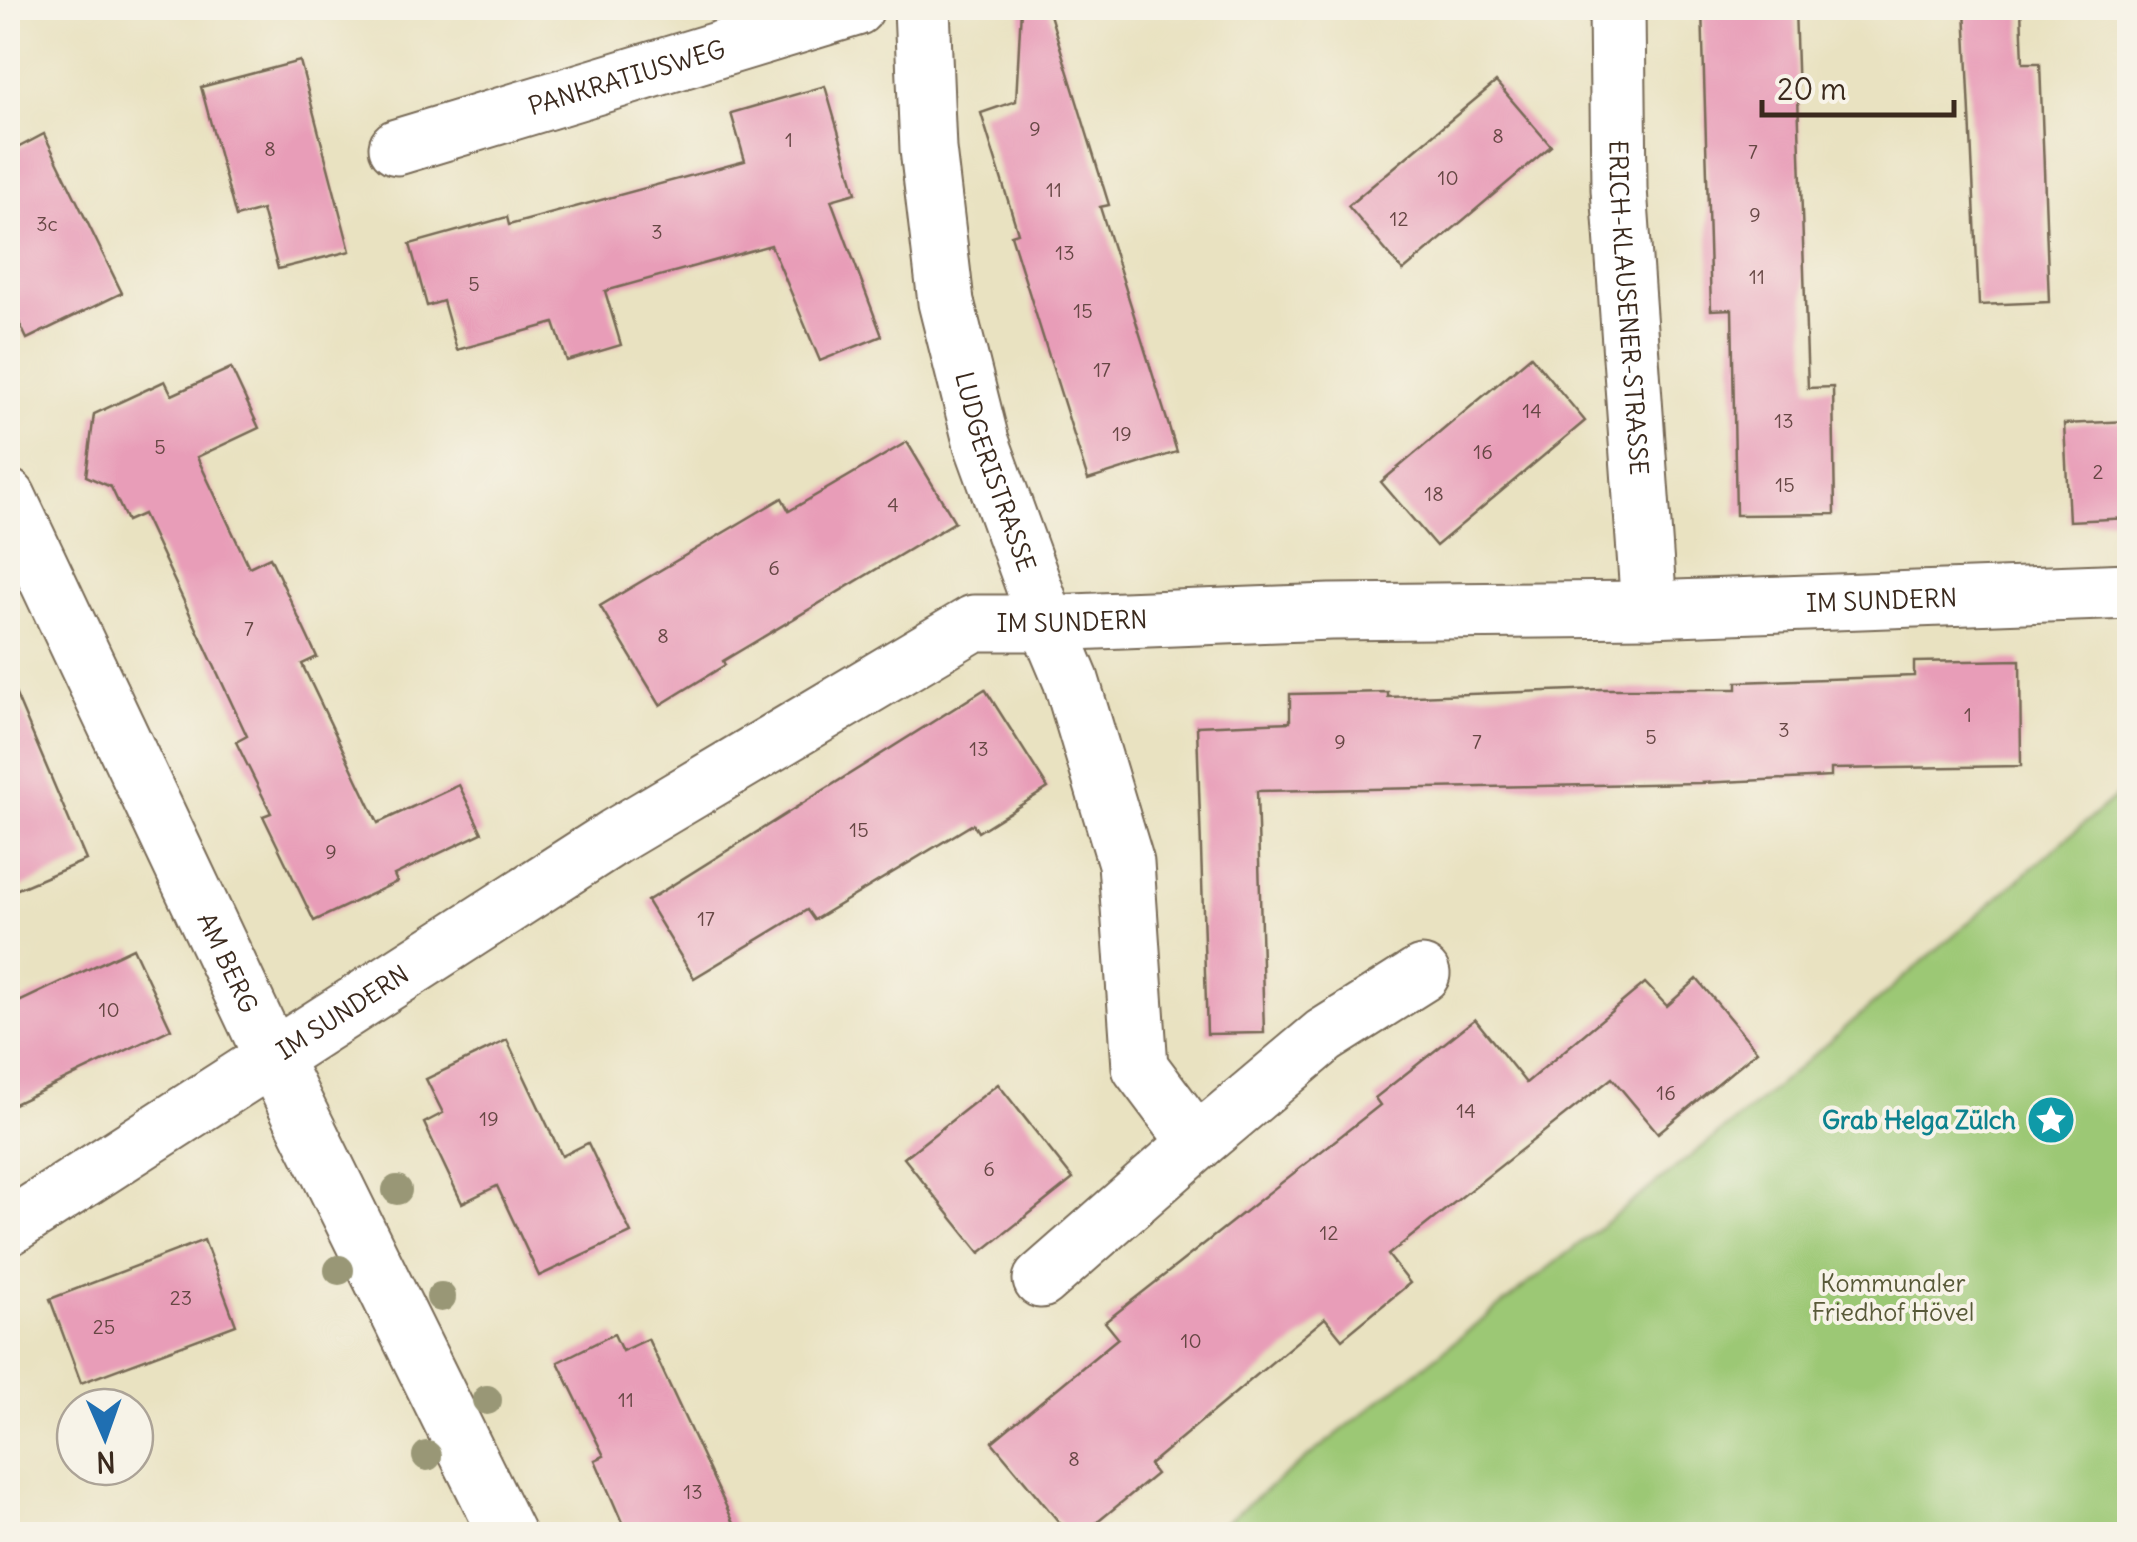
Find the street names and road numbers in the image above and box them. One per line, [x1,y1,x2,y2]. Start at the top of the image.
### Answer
street label: PANKRATIUSWEG [524,33,729,122]
street label: ERICH-KLAUSENER-STRASSE [1602,140,1655,476]
street label: LUDGERISTRASSE [948,368,1043,576]
street label: IM SUNDERN [1806,581,1958,619]
street label: IM SUNDERN [996,603,1148,639]
street label: AM BERG [190,907,265,1018]
street label: IM SUNDERN [270,958,415,1067]

